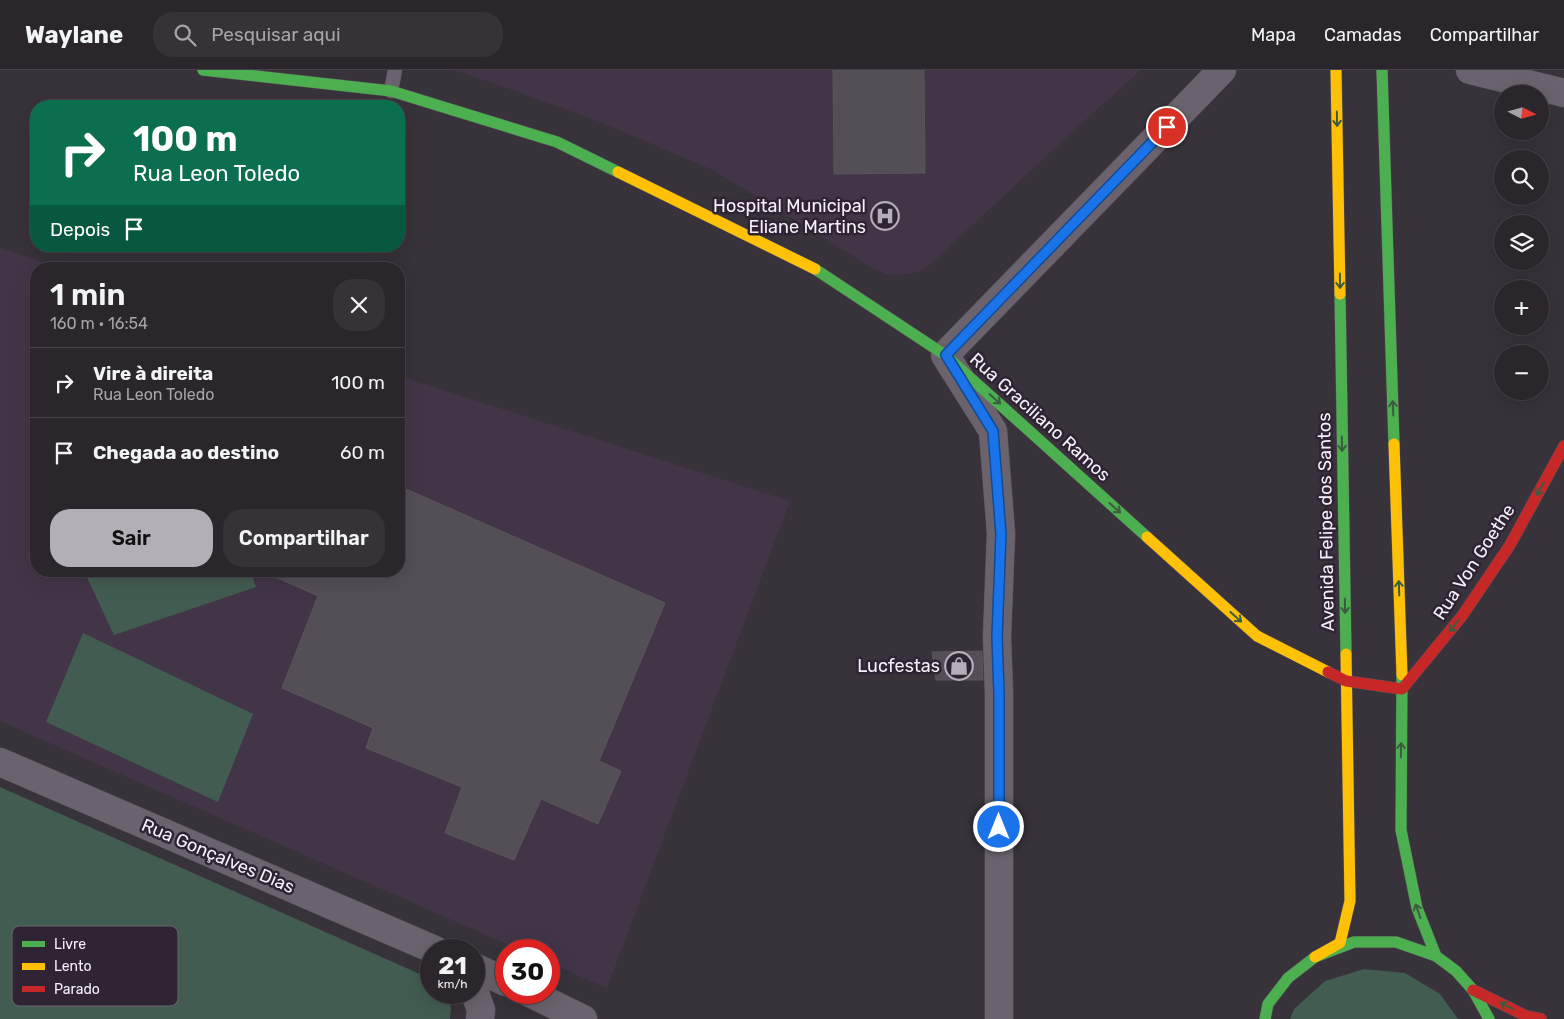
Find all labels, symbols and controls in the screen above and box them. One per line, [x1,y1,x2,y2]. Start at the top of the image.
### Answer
search box [153,12,503,57]
text: Waylane [25,21,123,49]
icon: search [171,21,199,49]
text: Pesquisar aqui [211,23,341,46]
text: Mapa [1251,24,1296,46]
text: Camadas [1324,24,1402,46]
text: Compartilhar [1430,24,1539,46]
north arrow [1494,85,1549,140]
map controls [1494,85,1549,400]
pin [1146,106,1188,148]
one-way arrow [1332,110,1342,126]
icon: arrive [1153,113,1181,141]
text: 100 m [133,118,238,160]
icon: right [50,120,115,185]
button: search [1494,150,1549,205]
text: Rua Leon Toledo [133,160,300,187]
place label: Hospital Municipal Eliane Martins [713,195,866,238]
hospital icon: Hospital Municipal Eliane Martins [870,201,900,231]
icon: arrive [120,215,148,243]
button: layers [1494,215,1549,270]
text: Depois [50,218,110,241]
one-way arrow [1335,272,1345,289]
text: 1 min [50,277,125,313]
button: close [333,279,385,331]
button: + [1494,280,1549,335]
text: 160 m · 16:54 [50,314,148,333]
button: − [1494,345,1549,400]
street label: Rua Graciliano Ramos [965,348,1115,486]
text: Vire à direita [93,362,213,385]
icon: right [50,369,78,397]
text: 100 m [331,371,385,394]
text: Rua Leon Toledo [93,385,215,404]
one-way arrow [988,394,1001,405]
one-way arrow [1388,400,1397,416]
street label: Avenida Felipe dos Santos [1313,412,1339,632]
one-way arrow [1338,435,1347,451]
icon: arrive [50,439,78,467]
text: Chegada ao destino [93,441,279,464]
text: 60 m [340,441,385,464]
one-way arrow [1535,481,1545,496]
street label: Rua Von Goethe [1428,500,1520,624]
one-way arrow [1109,502,1122,514]
button: Sair [50,509,213,567]
button: Compartilhar [223,509,385,567]
one-way arrow [1394,580,1403,596]
one-way arrow [1340,598,1350,614]
one-way arrow [1229,611,1242,623]
one-way arrow [1448,619,1459,632]
shop icon: Lucfestas [944,651,974,681]
place label: Lucfestas [857,655,940,677]
one-way arrow [1396,743,1406,759]
position arrow [972,800,1024,852]
street label: Rua Gonçalves Dias [138,814,298,898]
one-way arrow [1413,903,1423,919]
legend [12,926,178,1006]
text: Livre [54,936,86,953]
speed limit sign: 30 [495,939,560,1004]
text: 21 [438,951,467,980]
text: Lento [54,958,91,975]
text: km/h [438,977,467,991]
text: Parado [54,981,100,998]
one-way arrow [1499,1001,1514,1011]

